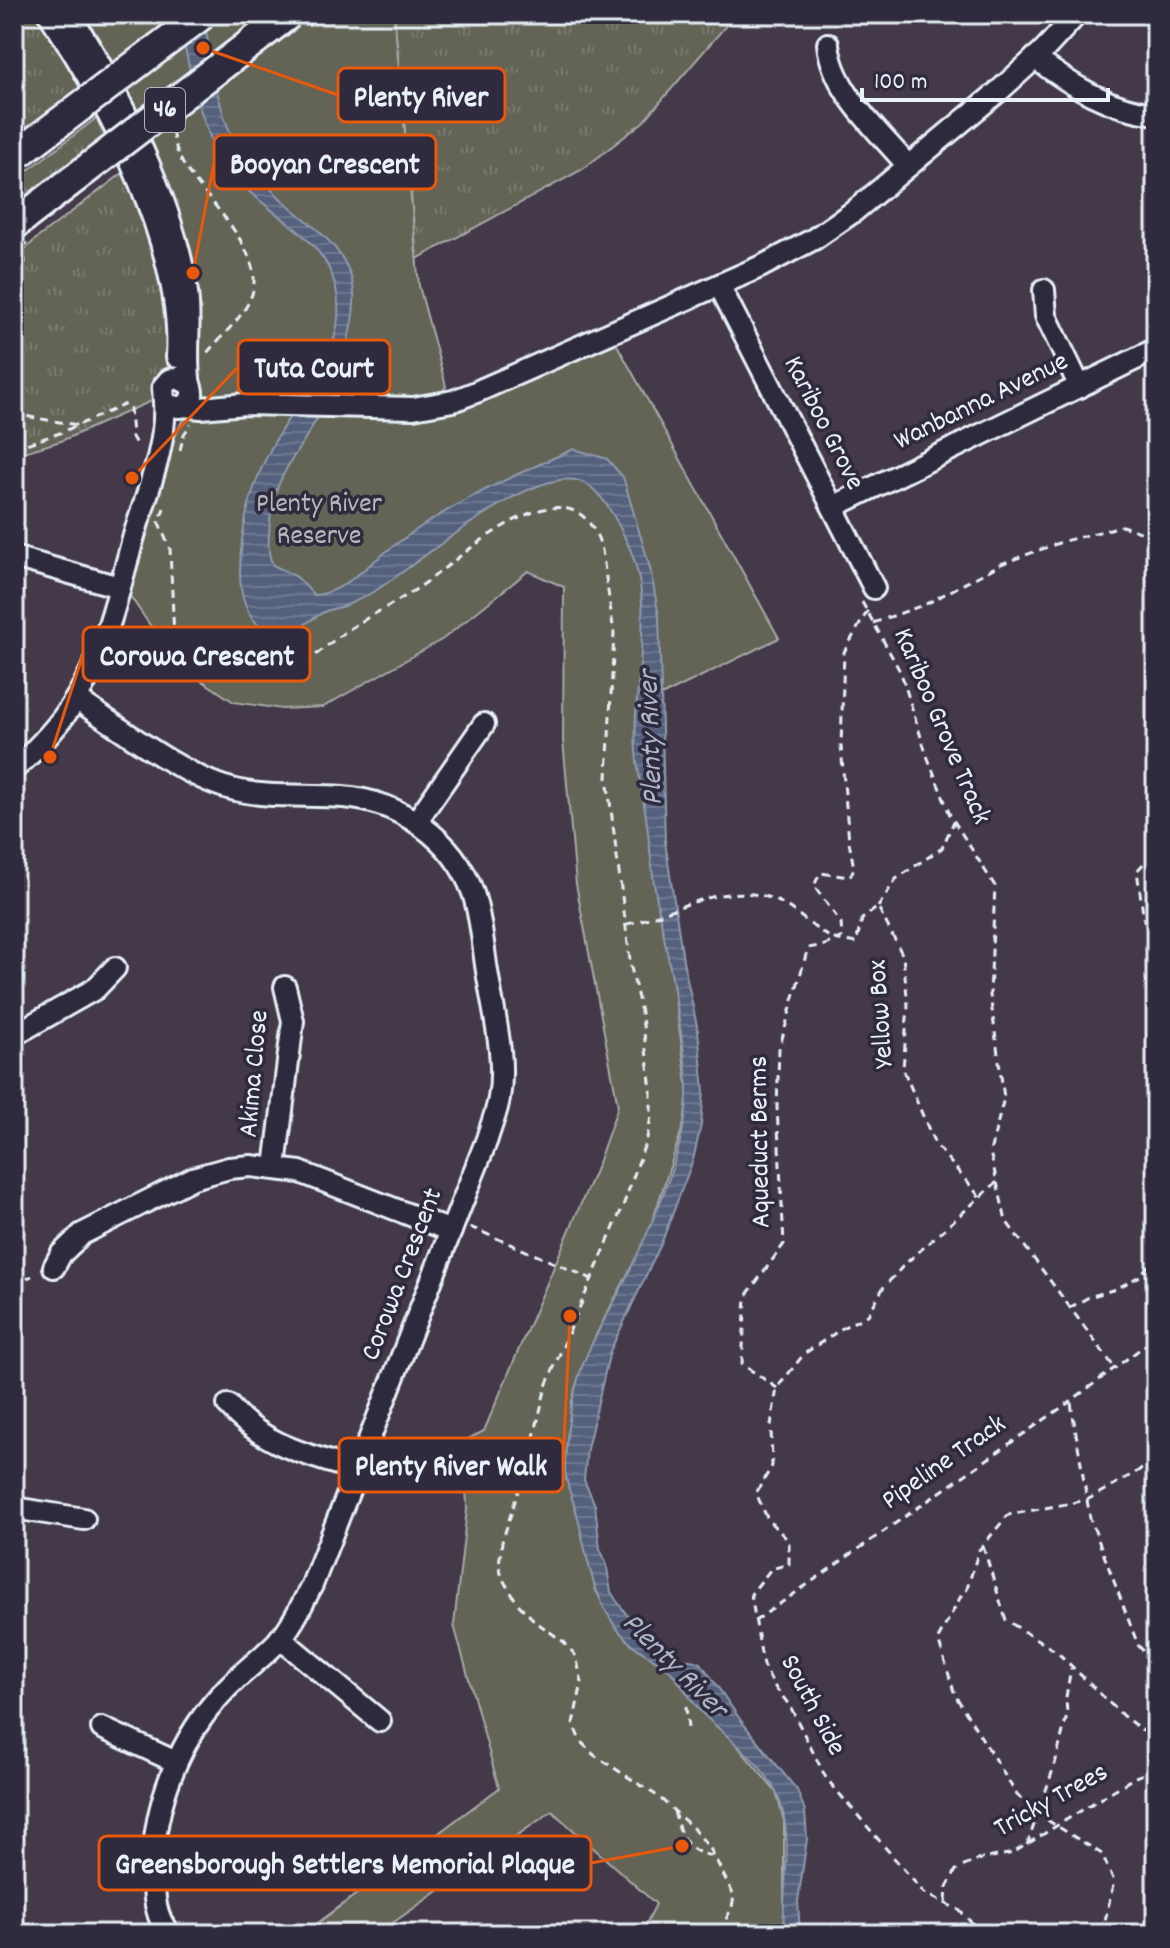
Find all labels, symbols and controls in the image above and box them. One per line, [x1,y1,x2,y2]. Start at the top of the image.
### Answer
scale bar [862,52,1108,102]
text: 100 m [874,66,927,100]
callout: Plenty River [338,68,505,122]
text: Plenty River [354,79,489,122]
road number: 46 [145,88,185,132]
callout: Booyan Crescent [214,135,436,189]
text: Booyan Crescent [230,146,420,189]
callout: Tuta Court [238,340,390,394]
street label: Wanbanna Avenue [888,344,1076,462]
text: Tuta Court [254,350,374,393]
street label: Kariboo Grove [771,350,873,498]
park label: Plenty River Reserve [256,486,383,558]
street label: Kariboo Grove Track [881,623,999,831]
callout: Corowa Crescent [83,627,310,681]
text: Corowa Crescent [100,638,294,681]
water label: Plenty River [629,667,677,806]
street label: Yellow Box [859,958,907,1070]
street label: Akima Close [231,1009,281,1139]
street label: Aqueduct Berms [740,1055,784,1229]
street label: Corowa Crescent [353,1183,455,1367]
street label: Pipeline Track [875,1406,1015,1522]
callout: Plenty River Walk [339,1438,563,1492]
text: Plenty River Walk [355,1448,547,1491]
water label: Plenty River [610,1604,738,1732]
street label: South Side [768,1648,854,1764]
street label: Tricky Trees [988,1754,1116,1850]
callout: Greensborough Settlers Memorial Plaque [99,1836,591,1890]
text: Greensborough Settlers Memorial Plaque [115,1846,575,1889]

